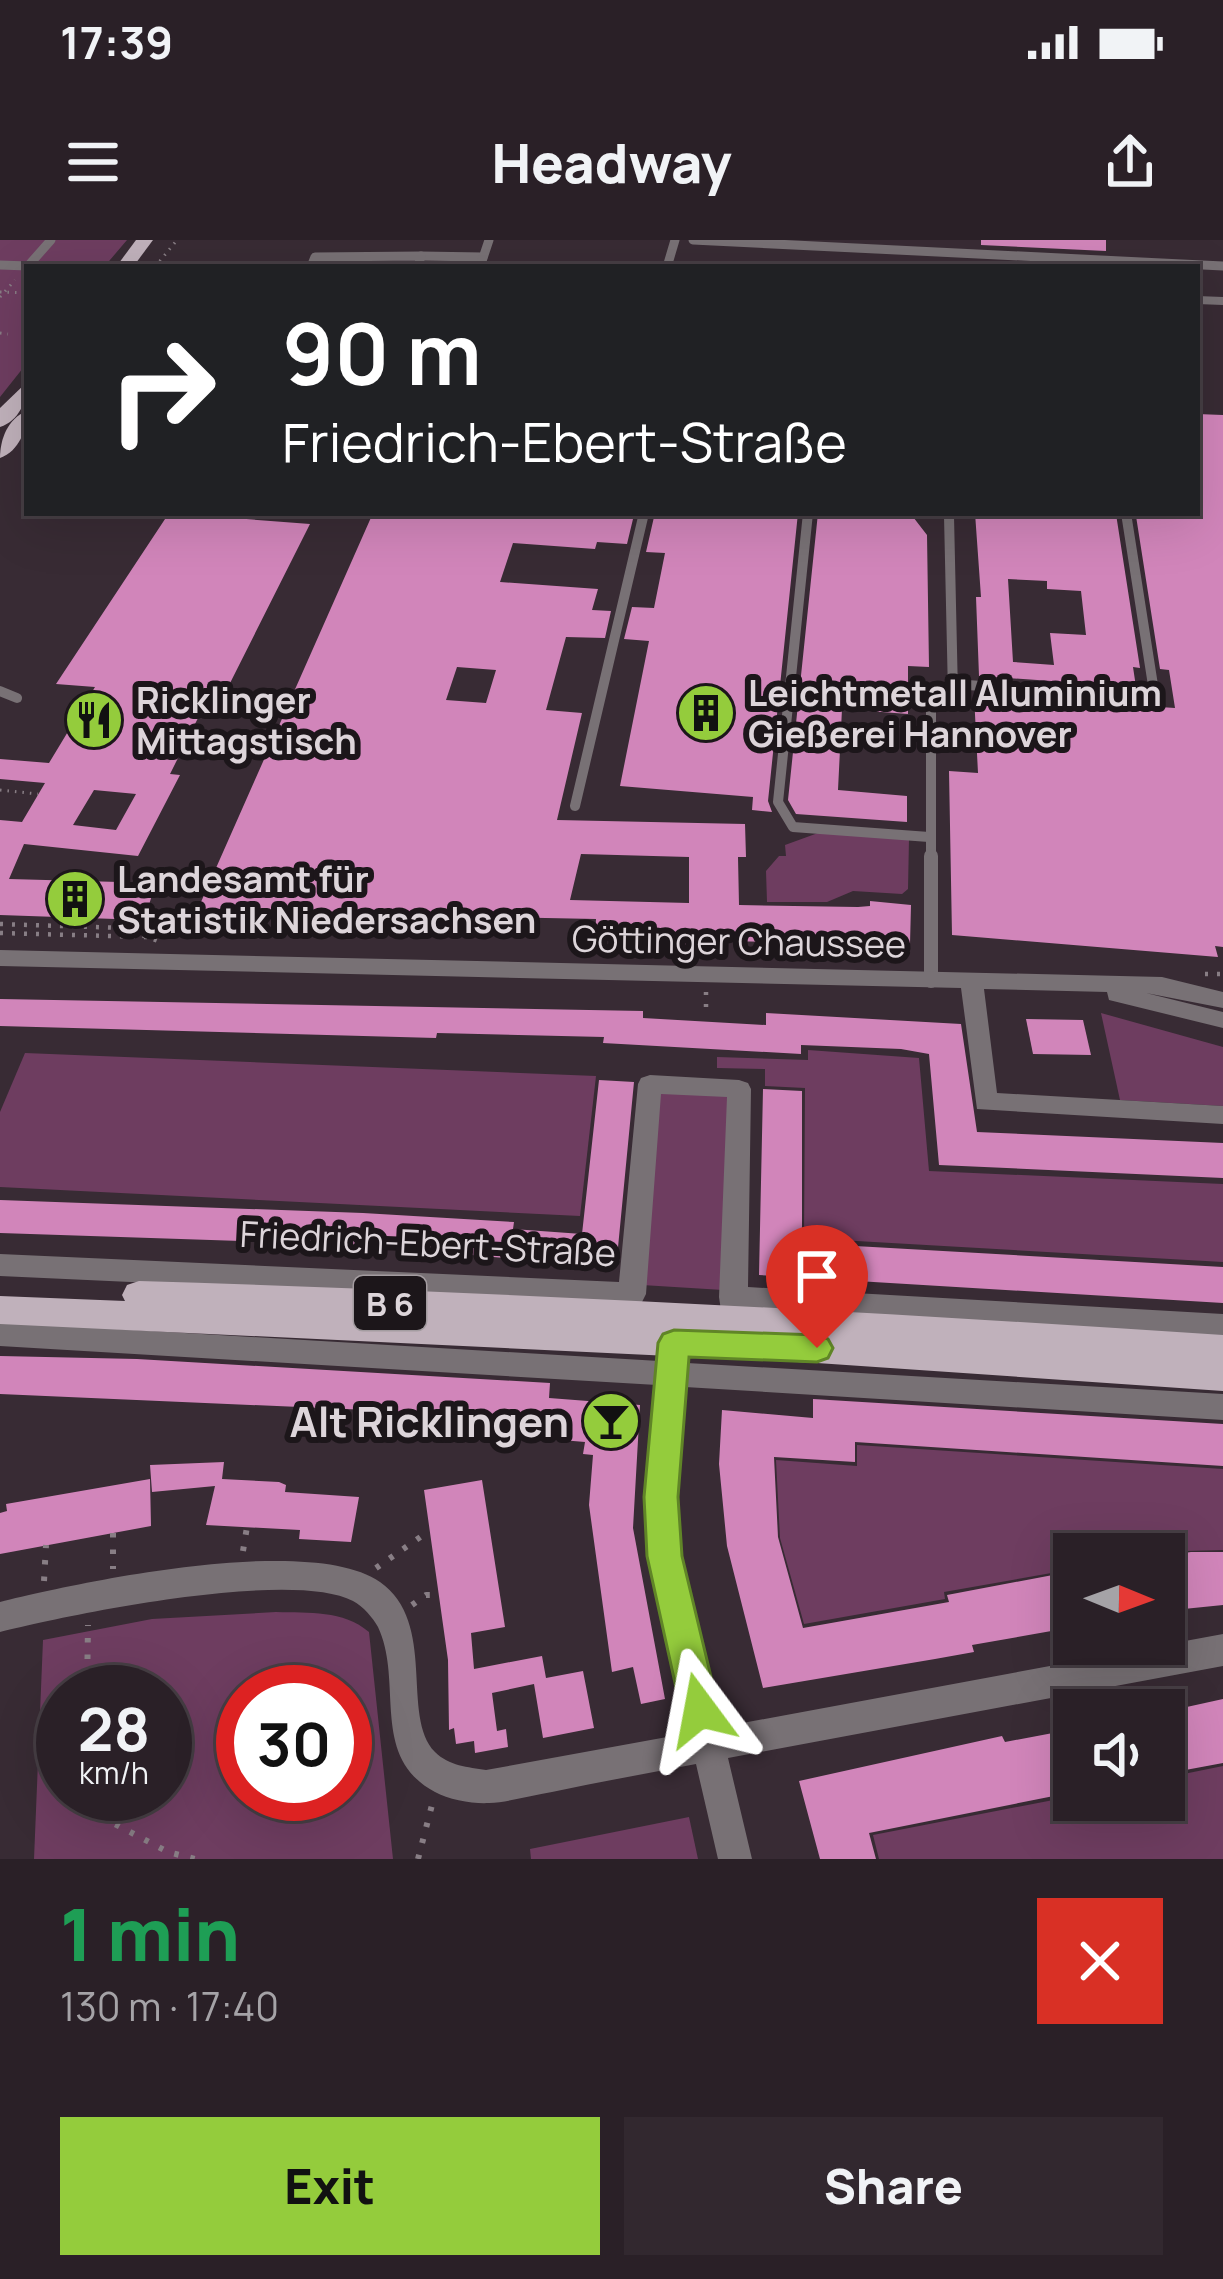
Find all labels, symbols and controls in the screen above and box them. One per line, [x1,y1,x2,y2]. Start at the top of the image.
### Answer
text: 17:39 [60,11,173,73]
text: Headway [491,125,732,199]
icon: menu [60,129,126,195]
icon: share [1097,129,1163,195]
text: 90 m [282,295,482,410]
icon: right [84,312,240,468]
text: Friedrich-Ebert-Straße [282,404,847,478]
place label: Leichtmetall Aluminium Gießerei Hannover [748,668,1162,758]
place label: Ricklinger Mittagstisch [136,675,357,765]
building icon: Leichtmetall Aluminium Gießerei Hannover [675,682,737,744]
restaurant icon: Ricklinger Mittagstisch [63,689,125,751]
place label: Landesamt für Statistik Niedersachsen [117,854,536,944]
building icon: Landesamt für Statistik Niedersachsen [44,868,106,930]
street label: Göttinger Chaussee [572,914,906,968]
street label: Friedrich-Ebert-Straße [239,1209,617,1277]
pin [766,1225,868,1348]
icon: arrive [784,1243,850,1309]
road number: B 6 [354,1276,426,1330]
bar icon: Alt Ricklingen [580,1390,642,1452]
place label: Alt Ricklingen [290,1392,569,1450]
north arrow [1053,1533,1185,1665]
map controls [1053,1533,1185,1821]
position arrow [637,1647,763,1773]
speed limit sign: 30 [216,1665,372,1821]
text: 28 [78,1687,150,1769]
button: sound [1053,1689,1185,1821]
text: km/h [79,1752,149,1793]
text: 1 min [60,1884,240,1983]
button: close [1037,1898,1163,2024]
text: 130 m · 17:40 [60,1979,279,2033]
button: Exit [60,2117,600,2255]
button: Share [624,2117,1163,2255]

